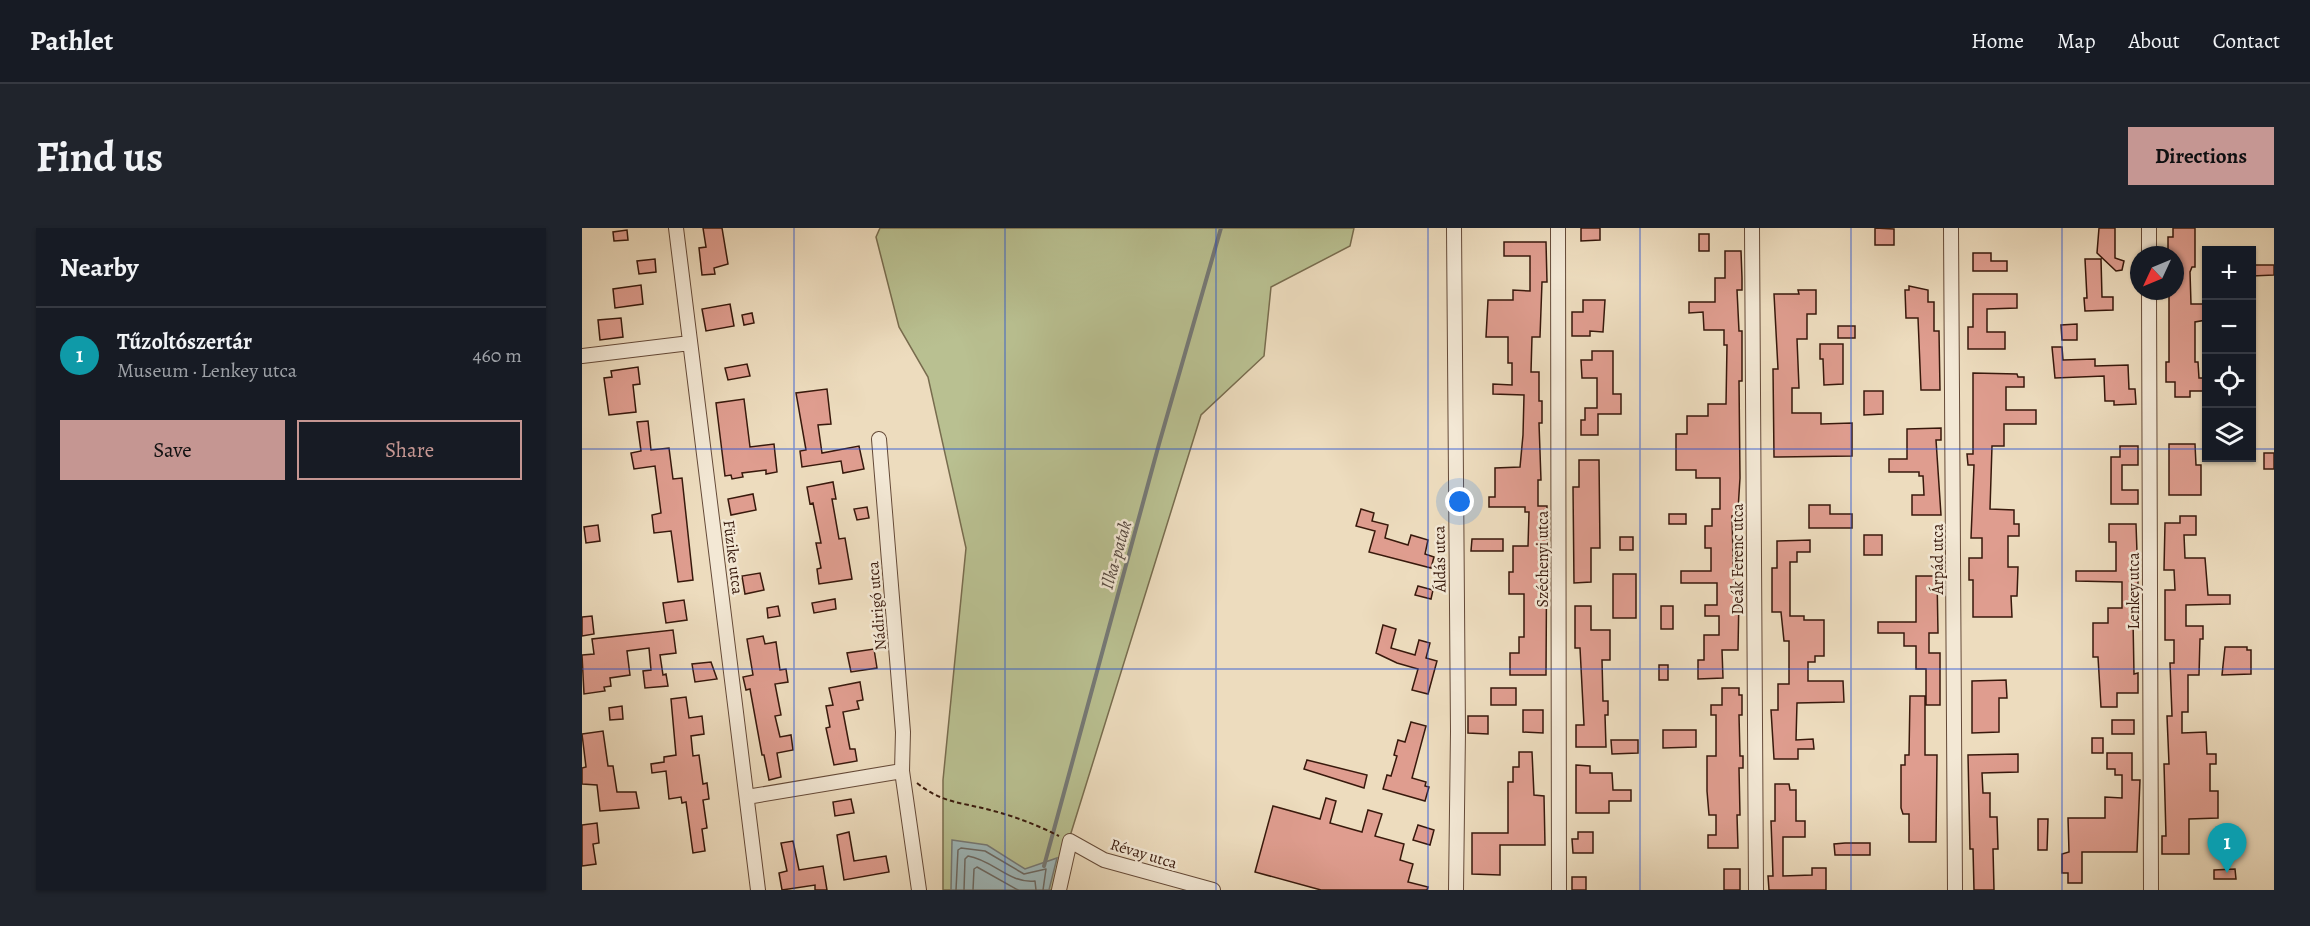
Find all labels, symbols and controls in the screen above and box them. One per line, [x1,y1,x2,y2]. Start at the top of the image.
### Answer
text: Pathlet [30,22,113,60]
text: Home [1971,27,2024,55]
text: Map [2057,27,2095,55]
text: About [2128,27,2180,55]
text: Contact [2213,27,2280,55]
button: Directions [2128,127,2274,185]
text: Find us [36,128,163,185]
north arrow [2130,246,2184,300]
map controls [2202,246,2256,462]
button: + [2202,246,2256,300]
text: Nearby [60,250,139,285]
button: − [2202,300,2256,354]
text: Tűzoltószertár [117,327,252,357]
text: 1 [76,342,83,369]
text: 460 m [472,342,522,369]
button: locate [2202,354,2256,408]
text: Museum · Lenkey utca [117,357,297,384]
button: layers [2202,408,2256,462]
button: Save [60,420,285,480]
button: Share [297,420,522,480]
your location [1445,487,1474,516]
street label: Deák Ferenc utca [1727,503,1749,615]
street label: Széchenyi utca [1532,510,1554,607]
water label: Ilka-patak [1095,518,1137,592]
street label: Füzike utca [718,519,749,596]
street label: Árpád utca [1927,523,1949,595]
street label: Áldás utca [1428,525,1452,593]
street label: Lenkey utca [2123,552,2145,630]
street label: Nádirigó utca [862,560,892,651]
pin: 1 [2208,824,2246,873]
street label: Révay utca [1108,833,1180,875]

